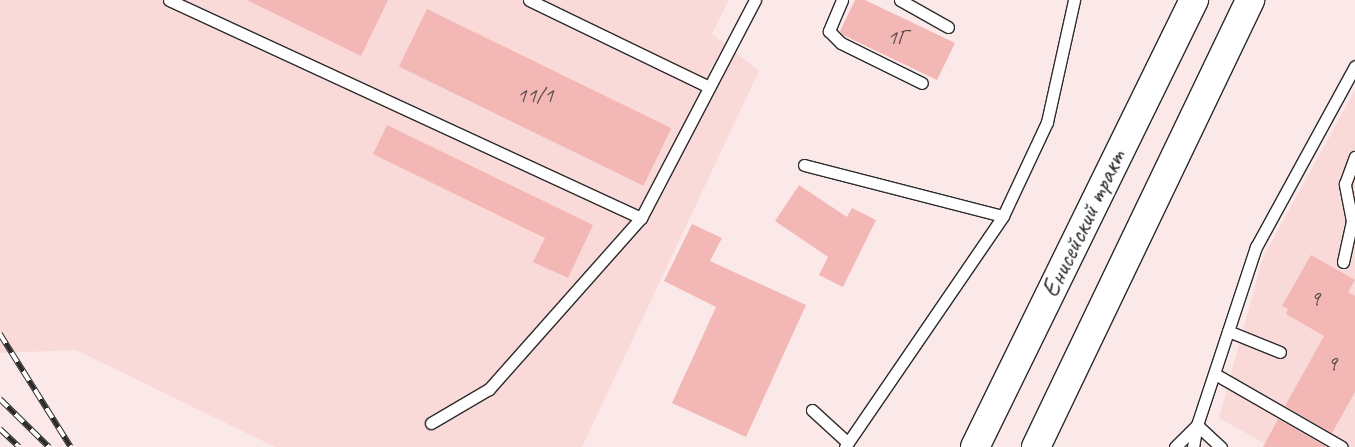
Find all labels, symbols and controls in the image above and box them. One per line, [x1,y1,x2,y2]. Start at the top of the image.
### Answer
house number: 1Г [887,25,907,51]
house number: 11/1 [517,83,553,109]
street label: Енисейский тракт [1036,146,1132,302]
house number: 9 [1310,286,1320,312]
house number: 9 [1327,351,1337,377]

